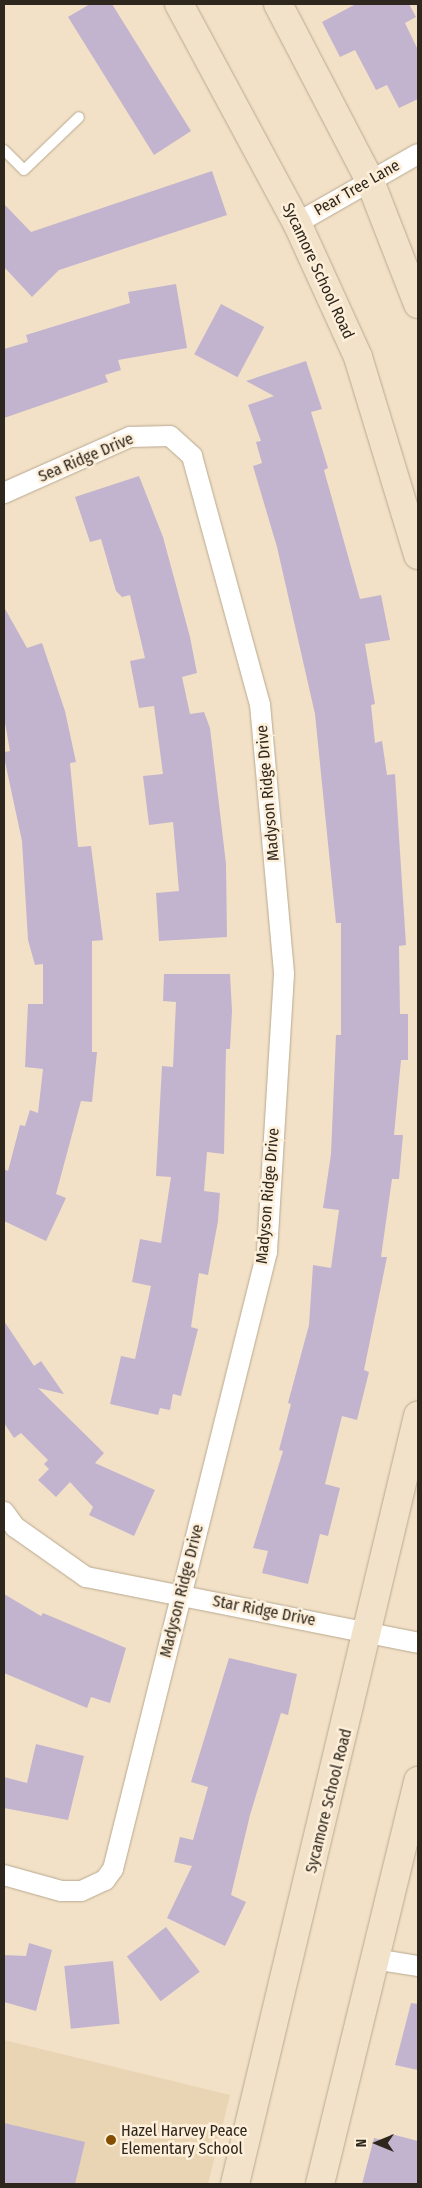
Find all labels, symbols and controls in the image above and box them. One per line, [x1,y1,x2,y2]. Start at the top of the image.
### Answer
street label: Pear Tree Lane [311,156,403,220]
street label: Sycamore School Road [278,200,358,342]
street label: Sea Ridge Drive [36,429,136,487]
street label: Madyson Ridge Drive [252,724,284,862]
street label: Madyson Ridge Drive [252,1127,284,1265]
street label: Madyson Ridge Drive [156,1523,208,1659]
street label: Star Ridge Drive [211,1592,317,1630]
street label: Sycamore School Road [302,1727,356,1875]
north arrow [352,2118,402,2168]
place label: Hazel Harvey Peace Elementary School [121,2121,247,2159]
marker: Hazel Harvey Peace Elementary School [105,2134,117,2146]
text: N [353,2139,370,2147]

